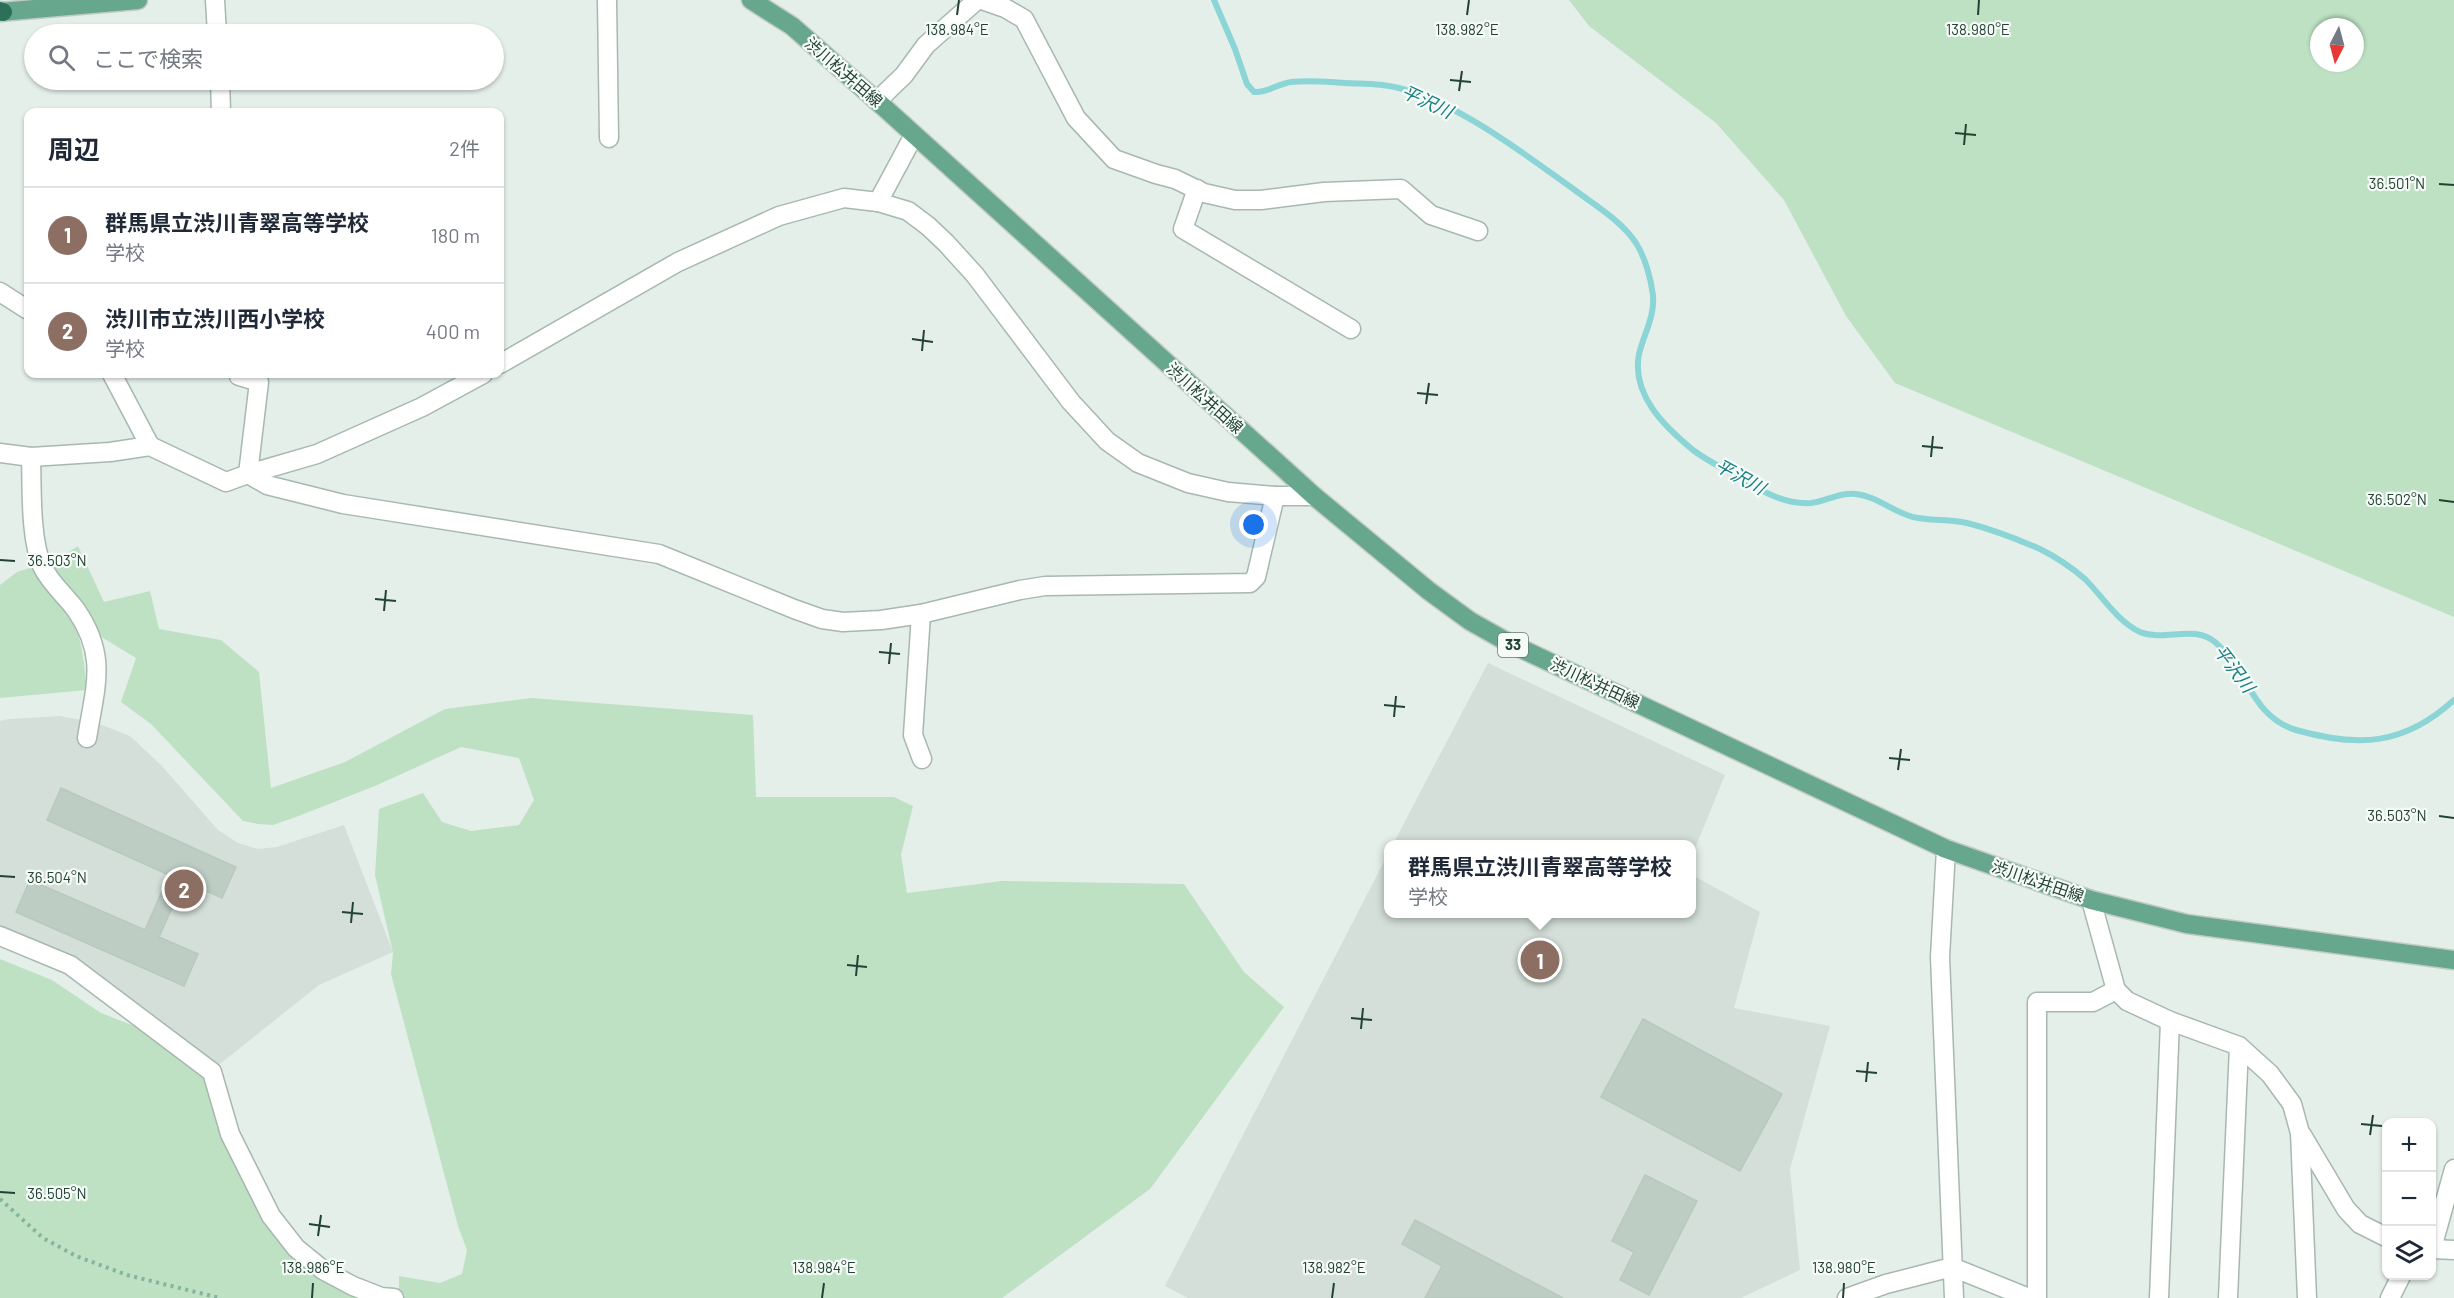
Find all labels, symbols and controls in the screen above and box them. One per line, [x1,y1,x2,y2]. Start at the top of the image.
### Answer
north arrow [2310,18,2364,72]
text: 138.984°E [925,20,989,38]
text: 138.982°E [1435,20,1499,38]
text: 138.980°E [1946,20,2010,38]
search box [24,24,504,90]
street label: 渋川松井田線 [802,33,887,110]
icon: search [45,41,78,74]
text: ここで検索 [93,45,203,71]
water label: 平沢川 [1398,80,1458,123]
text: 周辺 [48,133,100,164]
text: 2件 [449,136,480,160]
text: 36.501°N [2369,174,2425,192]
text: 群馬県立渋川青翠高等学校 [105,209,369,235]
text: 1 [64,223,71,247]
text: 180 m [431,223,480,247]
text: 学校 [105,240,145,264]
text: 渋川市立渋川西小学校 [105,305,325,331]
text: 2 [62,319,73,343]
text: 400 m [426,319,480,343]
text: 学校 [105,336,145,360]
street label: 渋川松井田線 [1163,358,1247,437]
water label: 平沢川 [1712,453,1771,500]
text: 36.502°N [2367,490,2427,508]
your location [1239,510,1268,539]
text: 36.503°N [27,551,87,569]
road number: 33 [1498,633,1528,657]
water label: 平沢川 [2210,640,2261,698]
street label: 渋川松井田線 [1548,654,1643,711]
text: 36.503°N [2367,806,2427,824]
popup [1384,840,1696,918]
text: 群馬県立渋川青翠高等学校 [1408,853,1672,879]
street label: 渋川松井田線 [1990,856,2087,905]
pin: 2 [164,866,204,912]
text: 36.504°N [27,868,87,886]
text: 学校 [1408,884,1448,908]
pin: 1 [1520,938,1560,982]
map controls [2382,1118,2436,1280]
button: + [2382,1118,2436,1172]
button: − [2382,1172,2436,1226]
text: 36.505°N [27,1184,87,1202]
button: layers [2382,1226,2436,1280]
text: 138.986°E [281,1258,345,1276]
text: 138.984°E [792,1258,856,1276]
text: 138.982°E [1302,1258,1366,1276]
text: 138.980°E [1812,1258,1876,1276]

